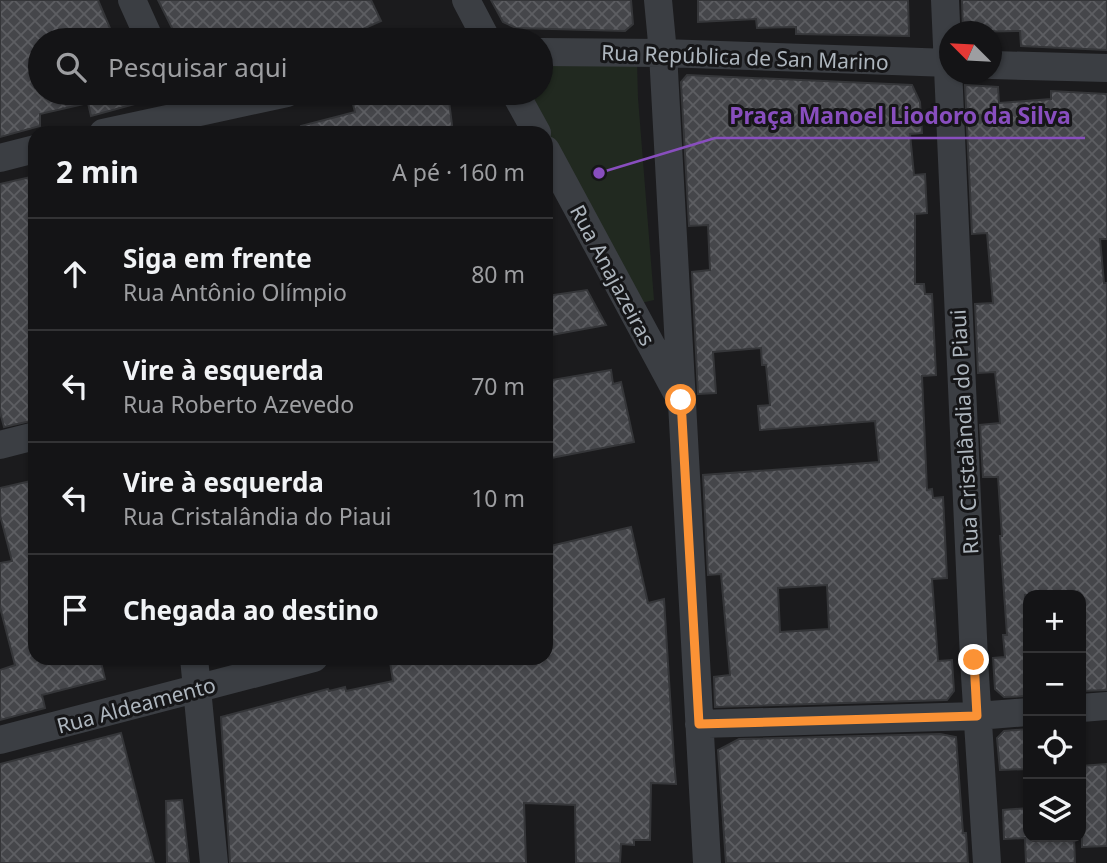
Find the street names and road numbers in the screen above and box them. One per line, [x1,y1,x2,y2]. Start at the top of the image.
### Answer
street label: Rua República de San Marino [601,38,889,76]
street label: Rua Anajazeiras [564,200,662,350]
street label: Rua Cristalândia do Piaui [944,309,984,555]
street label: Rua Aldeamento [53,670,219,740]

